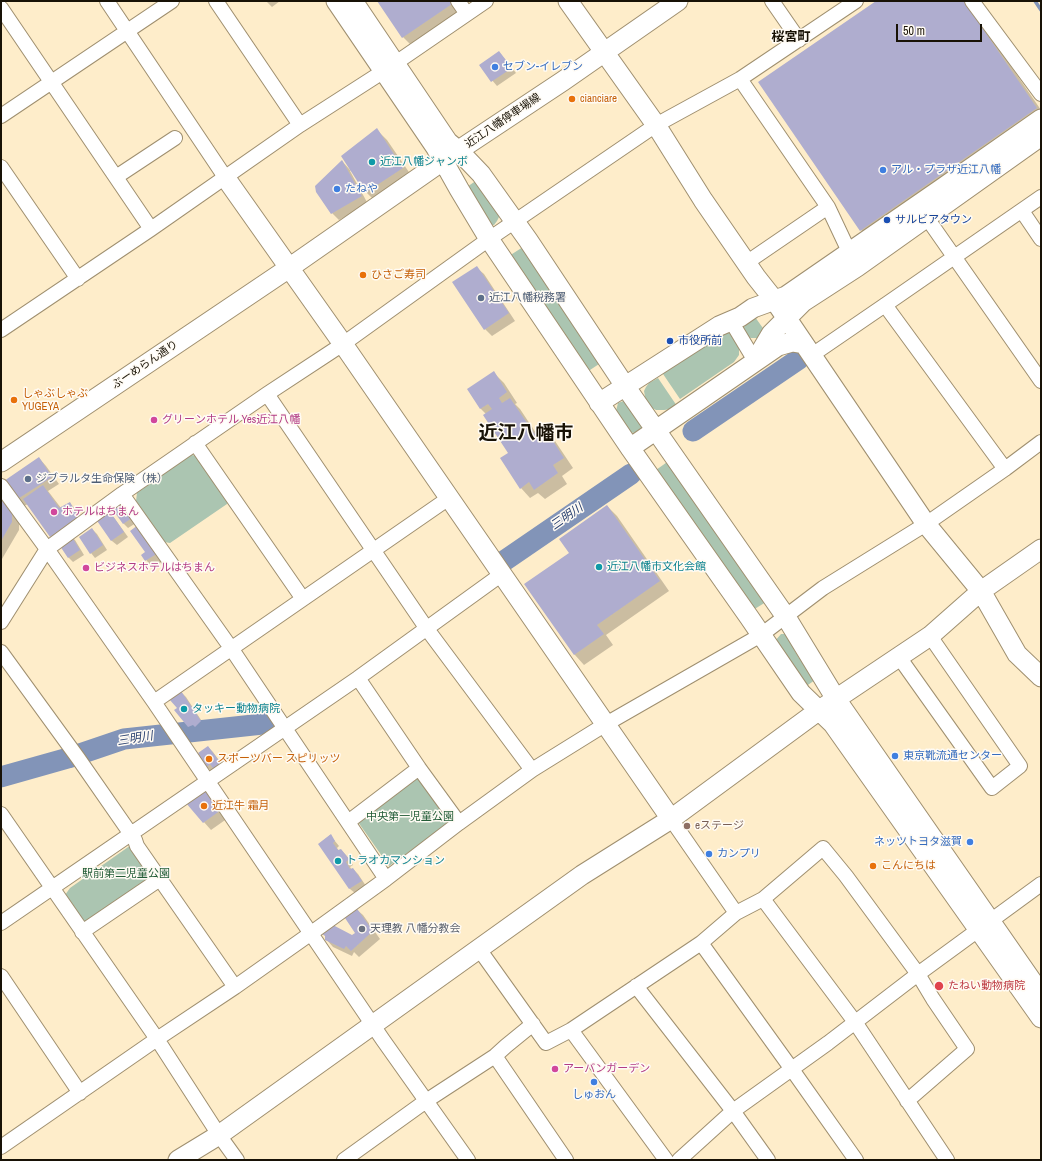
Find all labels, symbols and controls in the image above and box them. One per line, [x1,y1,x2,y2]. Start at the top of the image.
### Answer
scale bar [898,16,984,42]
text: 50 m [903,23,925,39]
district label: 桜宮町 [772,30,810,46]
place label: セブン-イレブン [503,60,583,74]
marker: セブン-イレブン [490,62,500,72]
street label: 近江八幡停車場線 [463,91,543,151]
place label: cianciare [580,92,617,106]
marker: cianciare [567,94,577,104]
place label: 近江八幡ジャンボ [380,155,468,169]
marker: 近江八幡ジャンボ [367,157,377,167]
place label: アル・プラザ近江八幡 [891,163,1001,177]
marker: アル・プラザ近江八幡 [878,165,888,175]
place label: たねや [345,182,378,196]
marker: たねや [332,184,342,194]
place label: サルビアタウン [895,213,972,227]
marker: サルビアタウン [882,215,892,225]
place label: ひさご寿司 [371,268,426,282]
marker: ひさご寿司 [358,270,368,280]
place label: 近江八幡税務署 [489,291,566,305]
marker: 近江八幡税務署 [476,293,486,303]
place label: 市役所前 [678,334,722,348]
marker: 市役所前 [665,336,675,346]
street label: ぶーめらん通り [109,338,181,392]
place label: しゃぶしゃぶ YUGEYA [22,387,88,413]
marker: しゃぶしゃぶ YUGEYA [9,395,19,405]
place label: グリーンホテル Yes近江八幡 [162,413,300,427]
marker: グリーンホテル Yes近江八幡 [149,415,159,425]
district label: 近江八幡市 [479,423,573,445]
place label: ジブラルタ生命保険（株） [36,472,168,486]
marker: ジブラルタ生命保険（株） [23,474,33,484]
water label: 三明川 [548,501,586,533]
place label: ホテルはちまん [62,505,139,519]
marker: ホテルはちまん [49,507,59,517]
place label: 近江八幡市文化会館 [607,560,706,574]
place label: ビジネスホテルはちまん [94,561,215,575]
marker: 近江八幡市文化会館 [594,562,604,572]
marker: ビジネスホテルはちまん [81,563,91,573]
place label: タッキー動物病院 [192,702,280,716]
marker: タッキー動物病院 [179,704,189,714]
water label: 三明川 [116,729,154,749]
place label: 東京靴流通センター [903,749,1002,763]
marker: 東京靴流通センター [890,751,900,761]
place label: スポーツバー スピリッツ [217,752,341,766]
marker: スポーツバー スピリッツ [204,754,214,764]
place label: 近江牛 霜月 [212,799,270,813]
marker: 近江牛 霜月 [199,801,209,811]
park label: 中央第一児童公園 [366,810,454,824]
place label: eステージ [695,819,744,833]
marker: eステージ [682,821,692,831]
place label: ネッツトヨタ滋賀 [874,835,962,849]
marker: ネッツトヨタ滋賀 [965,837,975,847]
place label: カンプリ [717,847,761,861]
marker: カンプリ [704,849,714,859]
place label: トラオカマンション [346,854,445,868]
marker: トラオカマンション [333,856,343,866]
place label: こんにちは [881,859,936,873]
marker: こんにちは [868,861,878,871]
park label: 駅前第二児童公園 [82,867,170,881]
place label: 天理教 八幡分教会 [370,922,461,936]
marker: 天理教 八幡分教会 [357,924,367,934]
place label: たねい動物病院 [948,979,1025,993]
marker: たねい動物病院 [933,980,945,992]
place label: アーバンガーデン [563,1062,650,1076]
marker: アーバンガーデン [550,1064,560,1074]
marker: しゅおん [589,1077,599,1087]
place label: しゅおん [572,1088,616,1102]

